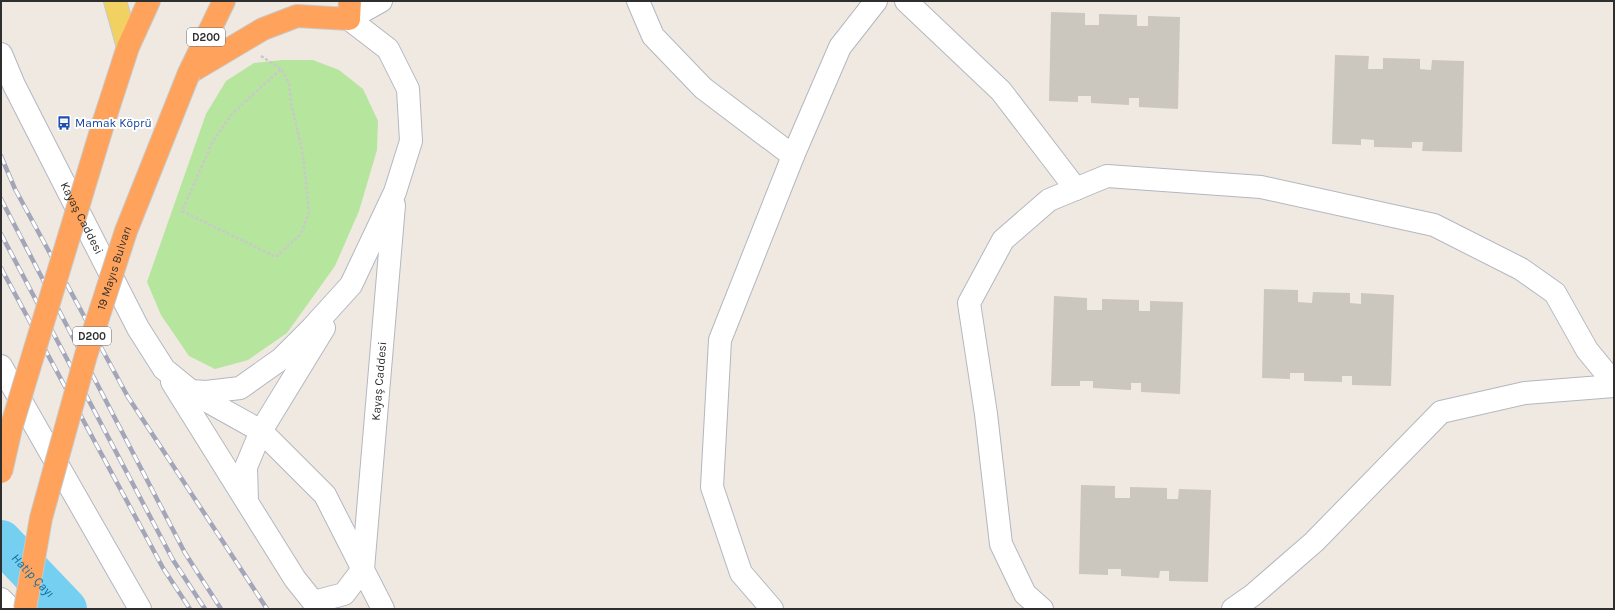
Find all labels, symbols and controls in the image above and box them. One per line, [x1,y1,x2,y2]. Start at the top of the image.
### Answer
road number: D200 [187,28,225,46]
bus stop icon: Mamak Köprü [56,115,72,131]
place label: Mamak Köprü [75,116,152,130]
street label: Kayaş Caddesi [58,179,106,257]
street label: 19 Mayıs Bulvarı [94,224,134,312]
road number: D200 [73,327,111,345]
street label: Kayaş Caddesi [369,341,389,421]
water label: Hatip Çayı [9,550,58,600]

